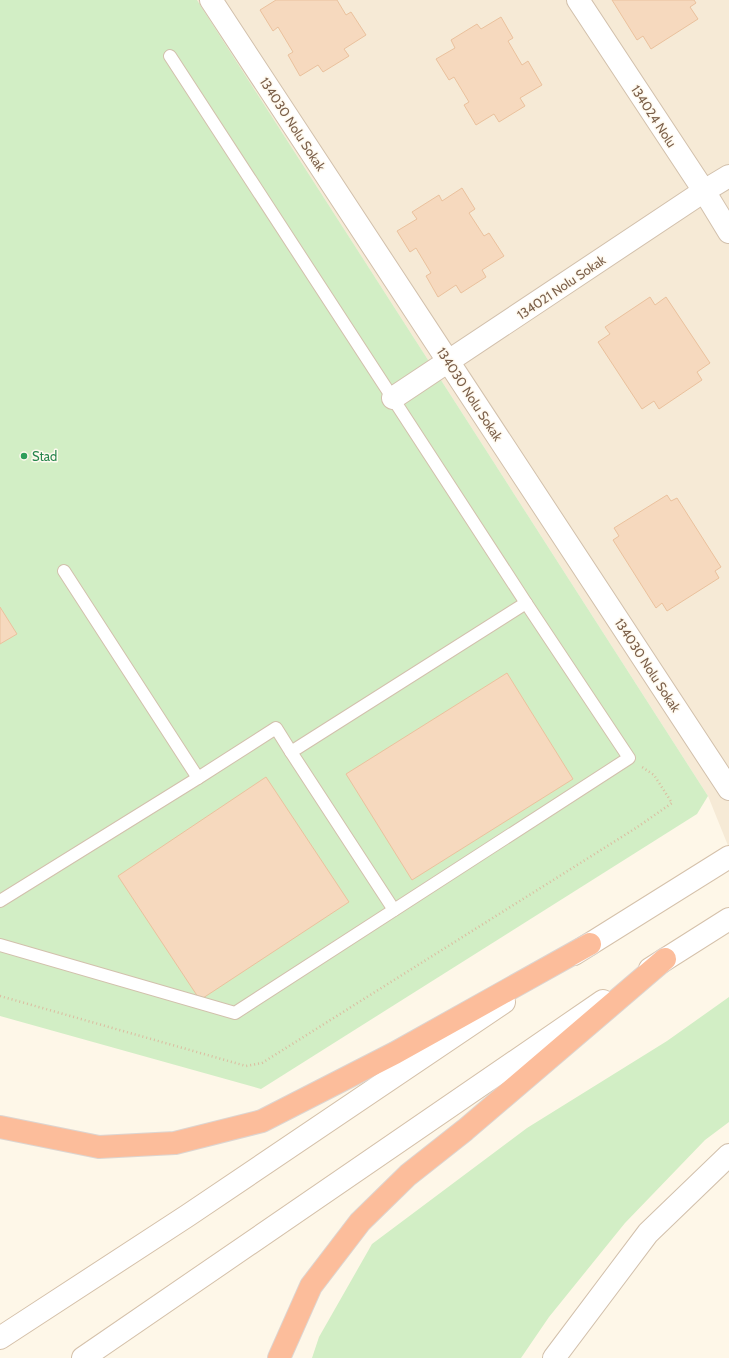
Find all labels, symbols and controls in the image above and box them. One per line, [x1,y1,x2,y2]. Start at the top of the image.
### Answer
street label: 134030 Nolu Sokak [257,74,329,174]
street label: 134024 Nolu [628,82,680,150]
street label: 134021 Nolu Sokak [514,251,608,323]
street label: 134030 Nolu Sokak [434,344,506,444]
place label: Stad [32,448,57,464]
marker: Stad [19,451,29,461]
street label: 134030 Nolu Sokak [612,615,684,715]

